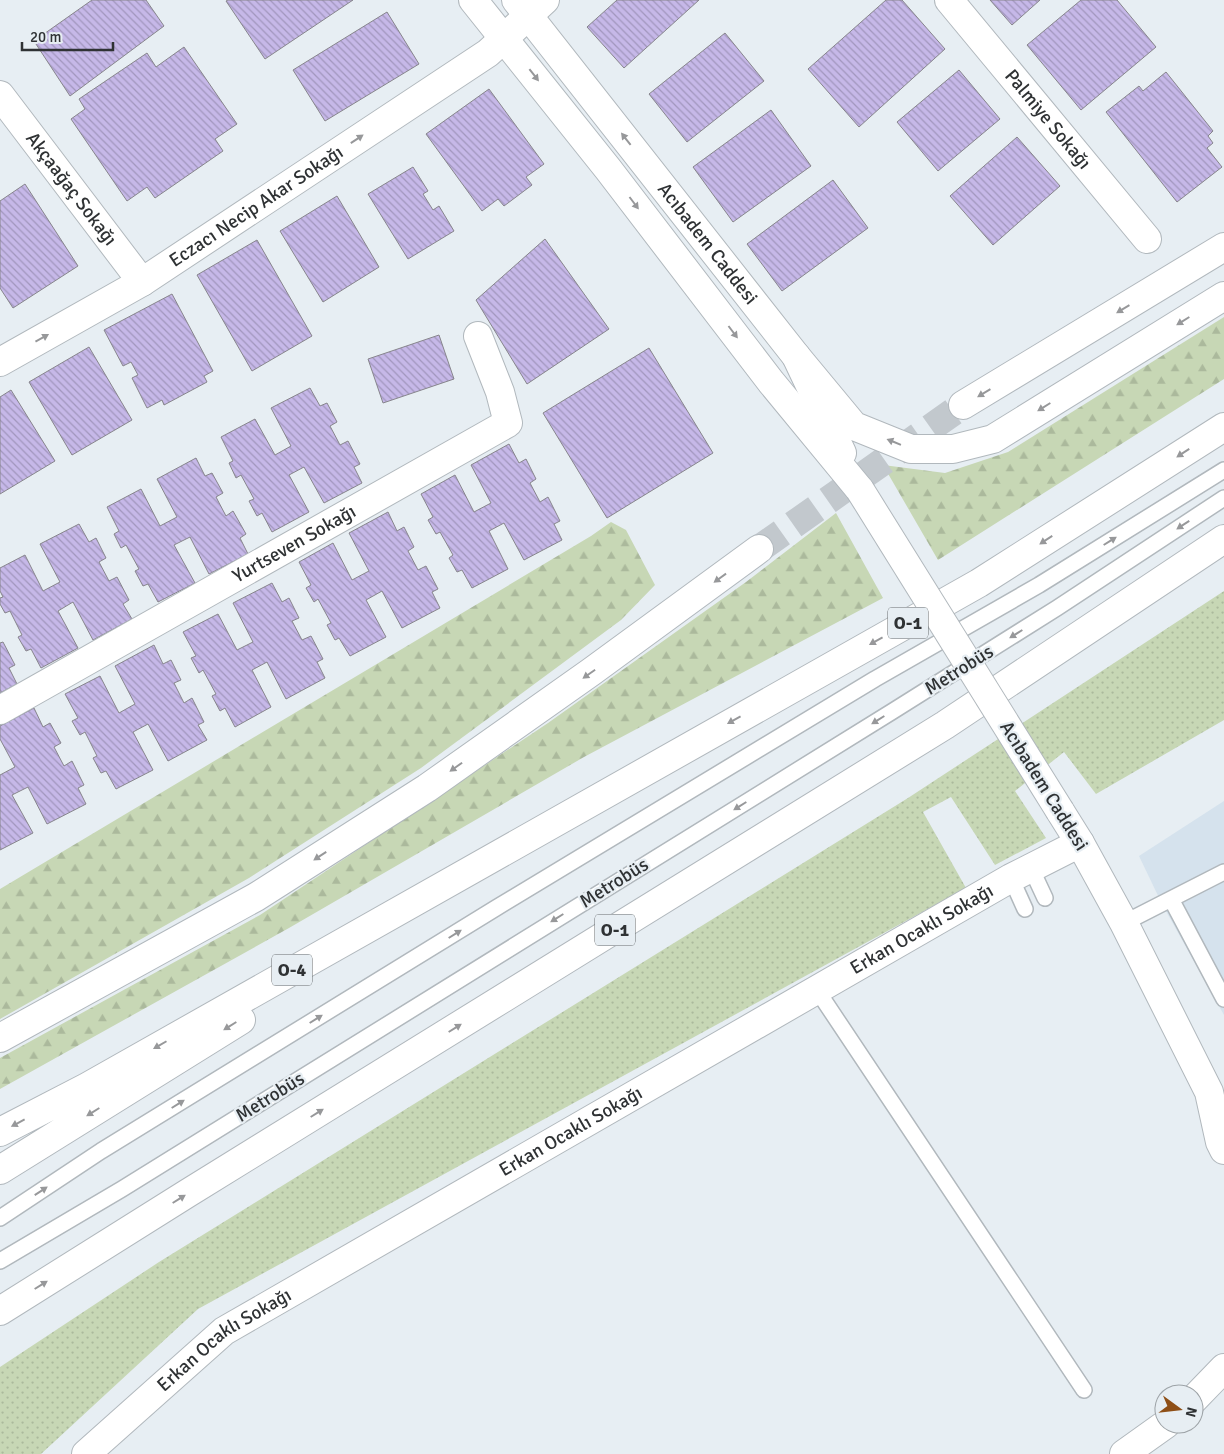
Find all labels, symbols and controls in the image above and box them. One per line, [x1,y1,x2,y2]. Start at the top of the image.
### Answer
scale bar [22,20,114,52]
text: 20 m [30,28,61,46]
street label: Palmiye Sokağı [999,64,1096,174]
one-way arrow [528,68,539,81]
street label: Akçaağaç Sokağı [21,127,122,251]
one-way arrow [620,133,631,146]
one-way arrow [350,134,364,144]
street label: Eczacı Necip Akar Sokağı [165,140,348,273]
street label: Acıbadem Caddesi [652,178,763,309]
one-way arrow [629,196,640,209]
one-way arrow [1116,305,1129,314]
one-way arrow [1176,317,1189,326]
one-way arrow [727,325,738,338]
one-way arrow [35,334,50,342]
one-way arrow [977,389,990,398]
one-way arrow [1038,402,1051,411]
one-way arrow [886,438,901,445]
one-way arrow [1176,448,1189,457]
street label: Yurtseven Sokağı [228,499,360,588]
one-way arrow [1177,520,1190,530]
one-way arrow [1039,535,1052,545]
one-way arrow [1104,536,1117,546]
one-way arrow [713,573,727,583]
road number: O-1 [888,608,928,638]
one-way arrow [1009,630,1022,639]
one-way arrow [869,636,883,645]
street label: Metrobüs [920,639,998,701]
one-way arrow [582,669,596,679]
one-way arrow [728,716,741,725]
one-way arrow [872,716,885,725]
street label: Acıbadem Caddesi [995,717,1093,855]
one-way arrow [449,762,463,772]
one-way arrow [733,801,746,810]
one-way arrow [313,851,326,861]
street label: Metrobüs [575,852,653,914]
street label: Erkan Ocaklı Sokağı [846,879,998,980]
one-way arrow [550,914,563,923]
road number: O-1 [595,914,635,946]
one-way arrow [448,929,461,938]
road number: O-4 [272,954,312,986]
one-way arrow [310,1014,323,1023]
one-way arrow [224,1022,237,1031]
one-way arrow [449,1024,462,1033]
one-way arrow [154,1041,167,1050]
street label: Metrobüs [231,1066,309,1128]
street label: Erkan Ocaklı Sokağı [495,1081,647,1182]
one-way arrow [171,1099,184,1108]
one-way arrow [86,1108,99,1117]
one-way arrow [311,1109,324,1118]
one-way arrow [10,1119,25,1127]
one-way arrow [34,1186,47,1196]
one-way arrow [172,1194,185,1203]
one-way arrow [35,1281,48,1290]
street label: Erkan Ocaklı Sokağı [152,1283,296,1397]
north arrow [1154,1384,1204,1434]
text: N [1182,1405,1201,1419]

